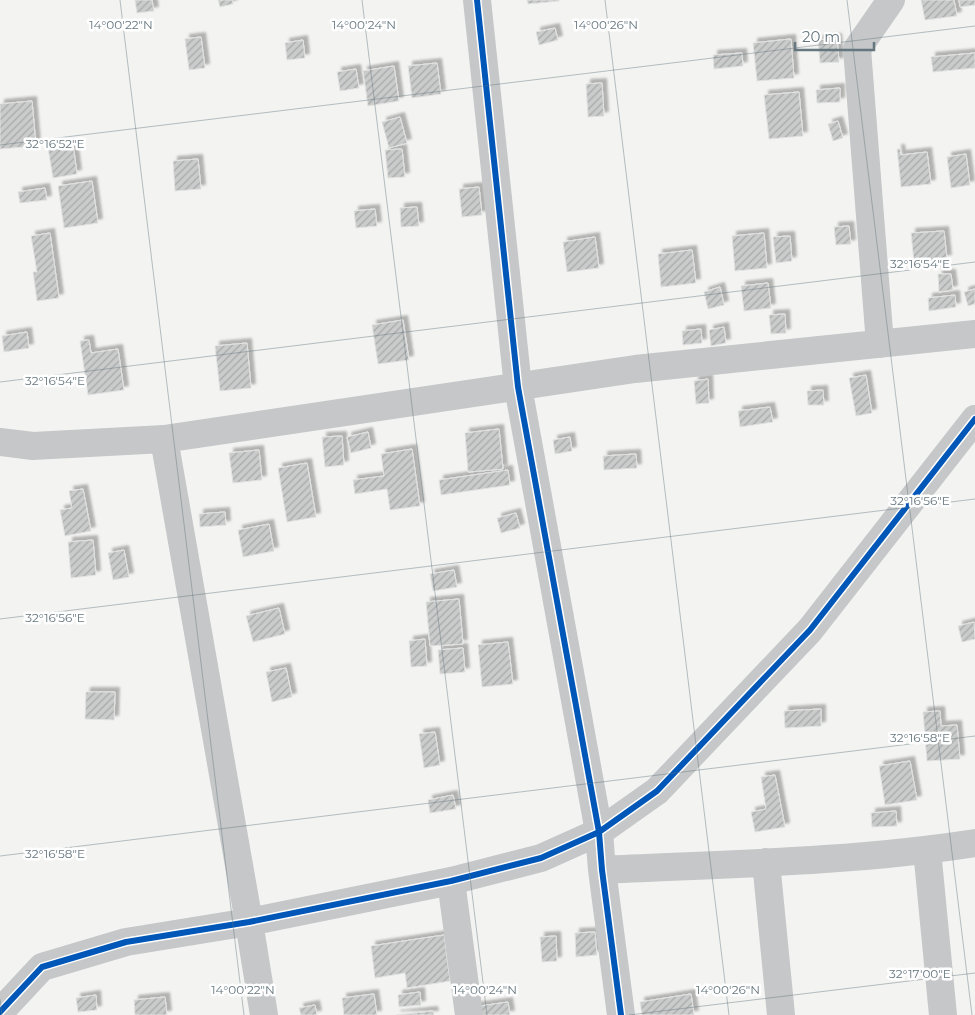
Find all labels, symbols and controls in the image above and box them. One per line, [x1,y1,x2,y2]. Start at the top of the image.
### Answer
text: 14°00'22"N [89,17,153,32]
text: 14°00'24"N [332,17,396,32]
text: 14°00'26"N [574,17,638,32]
scale bar [795,20,874,52]
text: 20 m [802,27,840,46]
text: 32°16'52"E [25,136,85,151]
text: 32°16'54"E [890,256,950,271]
text: 32°16'54"E [25,373,85,388]
text: 32°16'56"E [890,493,950,508]
text: 32°16'56"E [25,610,85,625]
text: 32°16'58"E [890,730,950,745]
text: 32°16'58"E [25,846,85,861]
text: 32°17'00"E [889,966,951,981]
text: 14°00'22"N [211,982,275,997]
text: 14°00'24"N [453,982,517,997]
text: 14°00'26"N [696,982,760,997]

